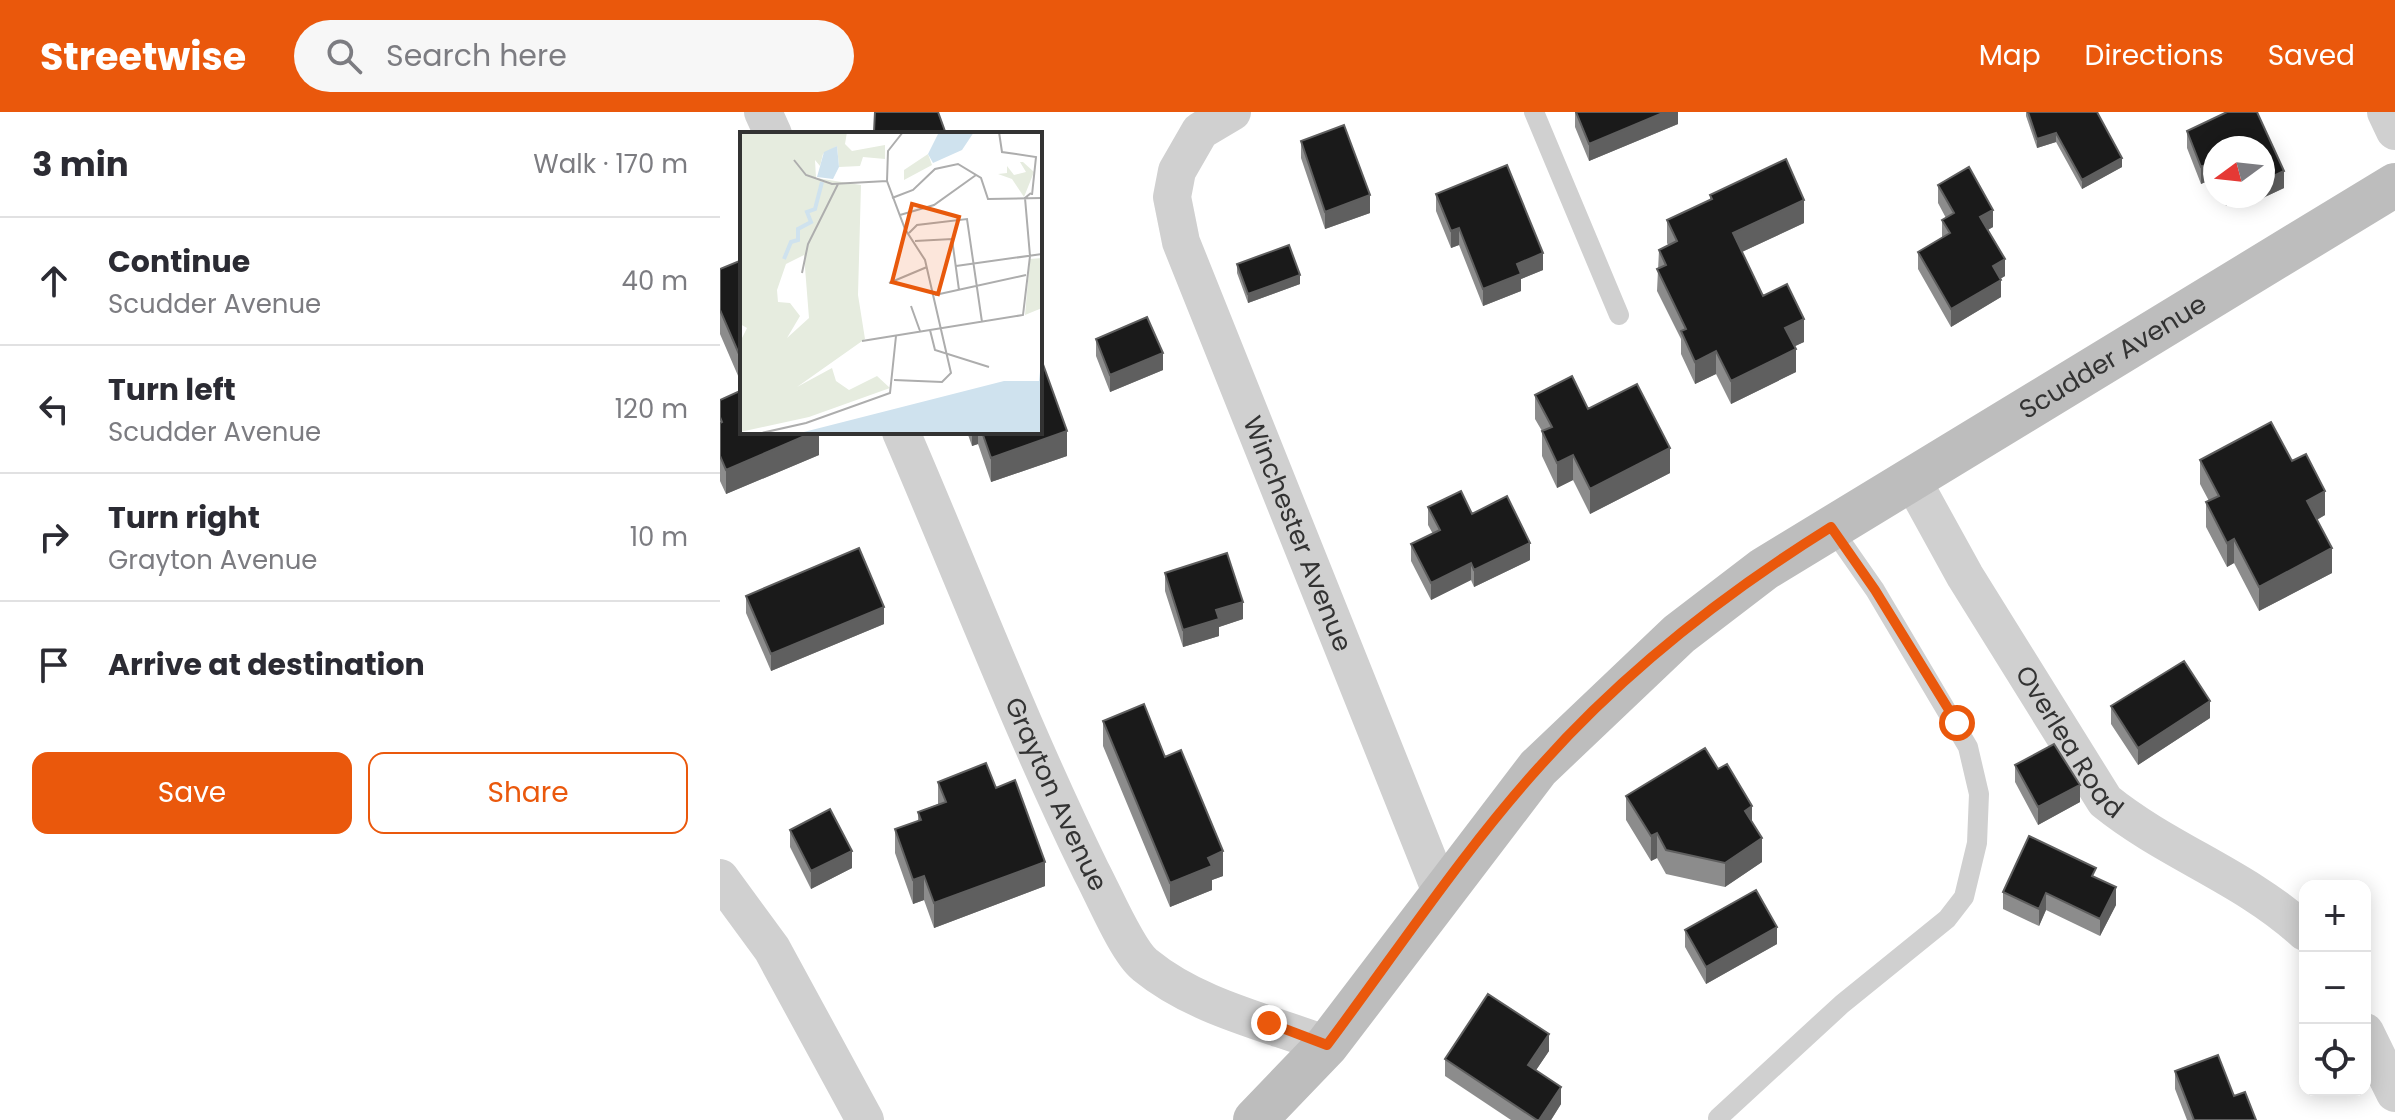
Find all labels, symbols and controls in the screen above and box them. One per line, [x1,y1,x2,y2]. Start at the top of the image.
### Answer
search box [294,20,854,92]
text: Streetwise [40,30,246,83]
icon: search [322,34,366,78]
text: Search here [386,34,567,77]
text: Map [1979,36,2041,75]
text: Directions [2085,36,2224,75]
text: Saved [2268,36,2355,75]
inset map [740,132,1042,434]
north arrow [2203,136,2275,208]
text: 3 min [32,140,129,188]
text: Walk · 170 m [533,146,688,182]
text: Continue [108,240,250,283]
icon: ahead [32,259,76,303]
text: 40 m [622,263,688,299]
text: Scudder Avenue [108,286,321,322]
street label: Scudder Avenue [2012,286,2213,428]
text: Turn left [108,368,236,411]
icon: left [32,387,76,431]
text: 120 m [615,391,688,427]
street label: Winchester Avenue [1234,411,1361,657]
text: Scudder Avenue [108,414,321,450]
text: Turn right [108,496,260,539]
icon: right [32,515,76,559]
text: 10 m [630,519,688,555]
text: Grayton Avenue [108,542,317,578]
icon: arrive [32,643,76,687]
text: Arrive at destination [108,643,425,686]
street label: Overlea Road [2007,658,2131,827]
street label: Grayton Avenue [996,692,1116,897]
route start [1939,705,1975,741]
button: Save [32,752,352,834]
button: Share [368,752,688,834]
map controls [2299,880,2371,1096]
button: + [2299,880,2371,952]
button: − [2299,952,2371,1024]
route end [1251,1005,1287,1041]
button: locate [2299,1024,2371,1096]

